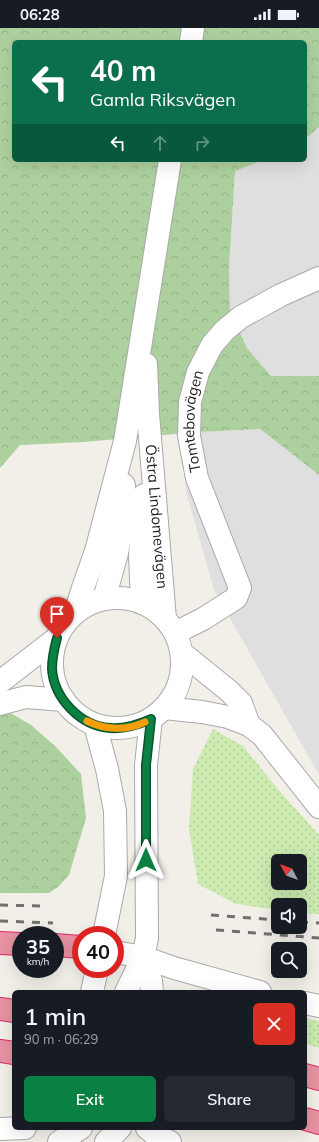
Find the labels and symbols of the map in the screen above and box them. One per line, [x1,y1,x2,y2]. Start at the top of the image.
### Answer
street label: Tomtebovägen [179,368,207,474]
street label: Östra Lindomevägen [142,444,172,590]
pin [40,597,74,638]
position arrow [125,839,167,881]
north arrow [271,854,307,890]
speed limit sign: 40 [72,926,124,978]

